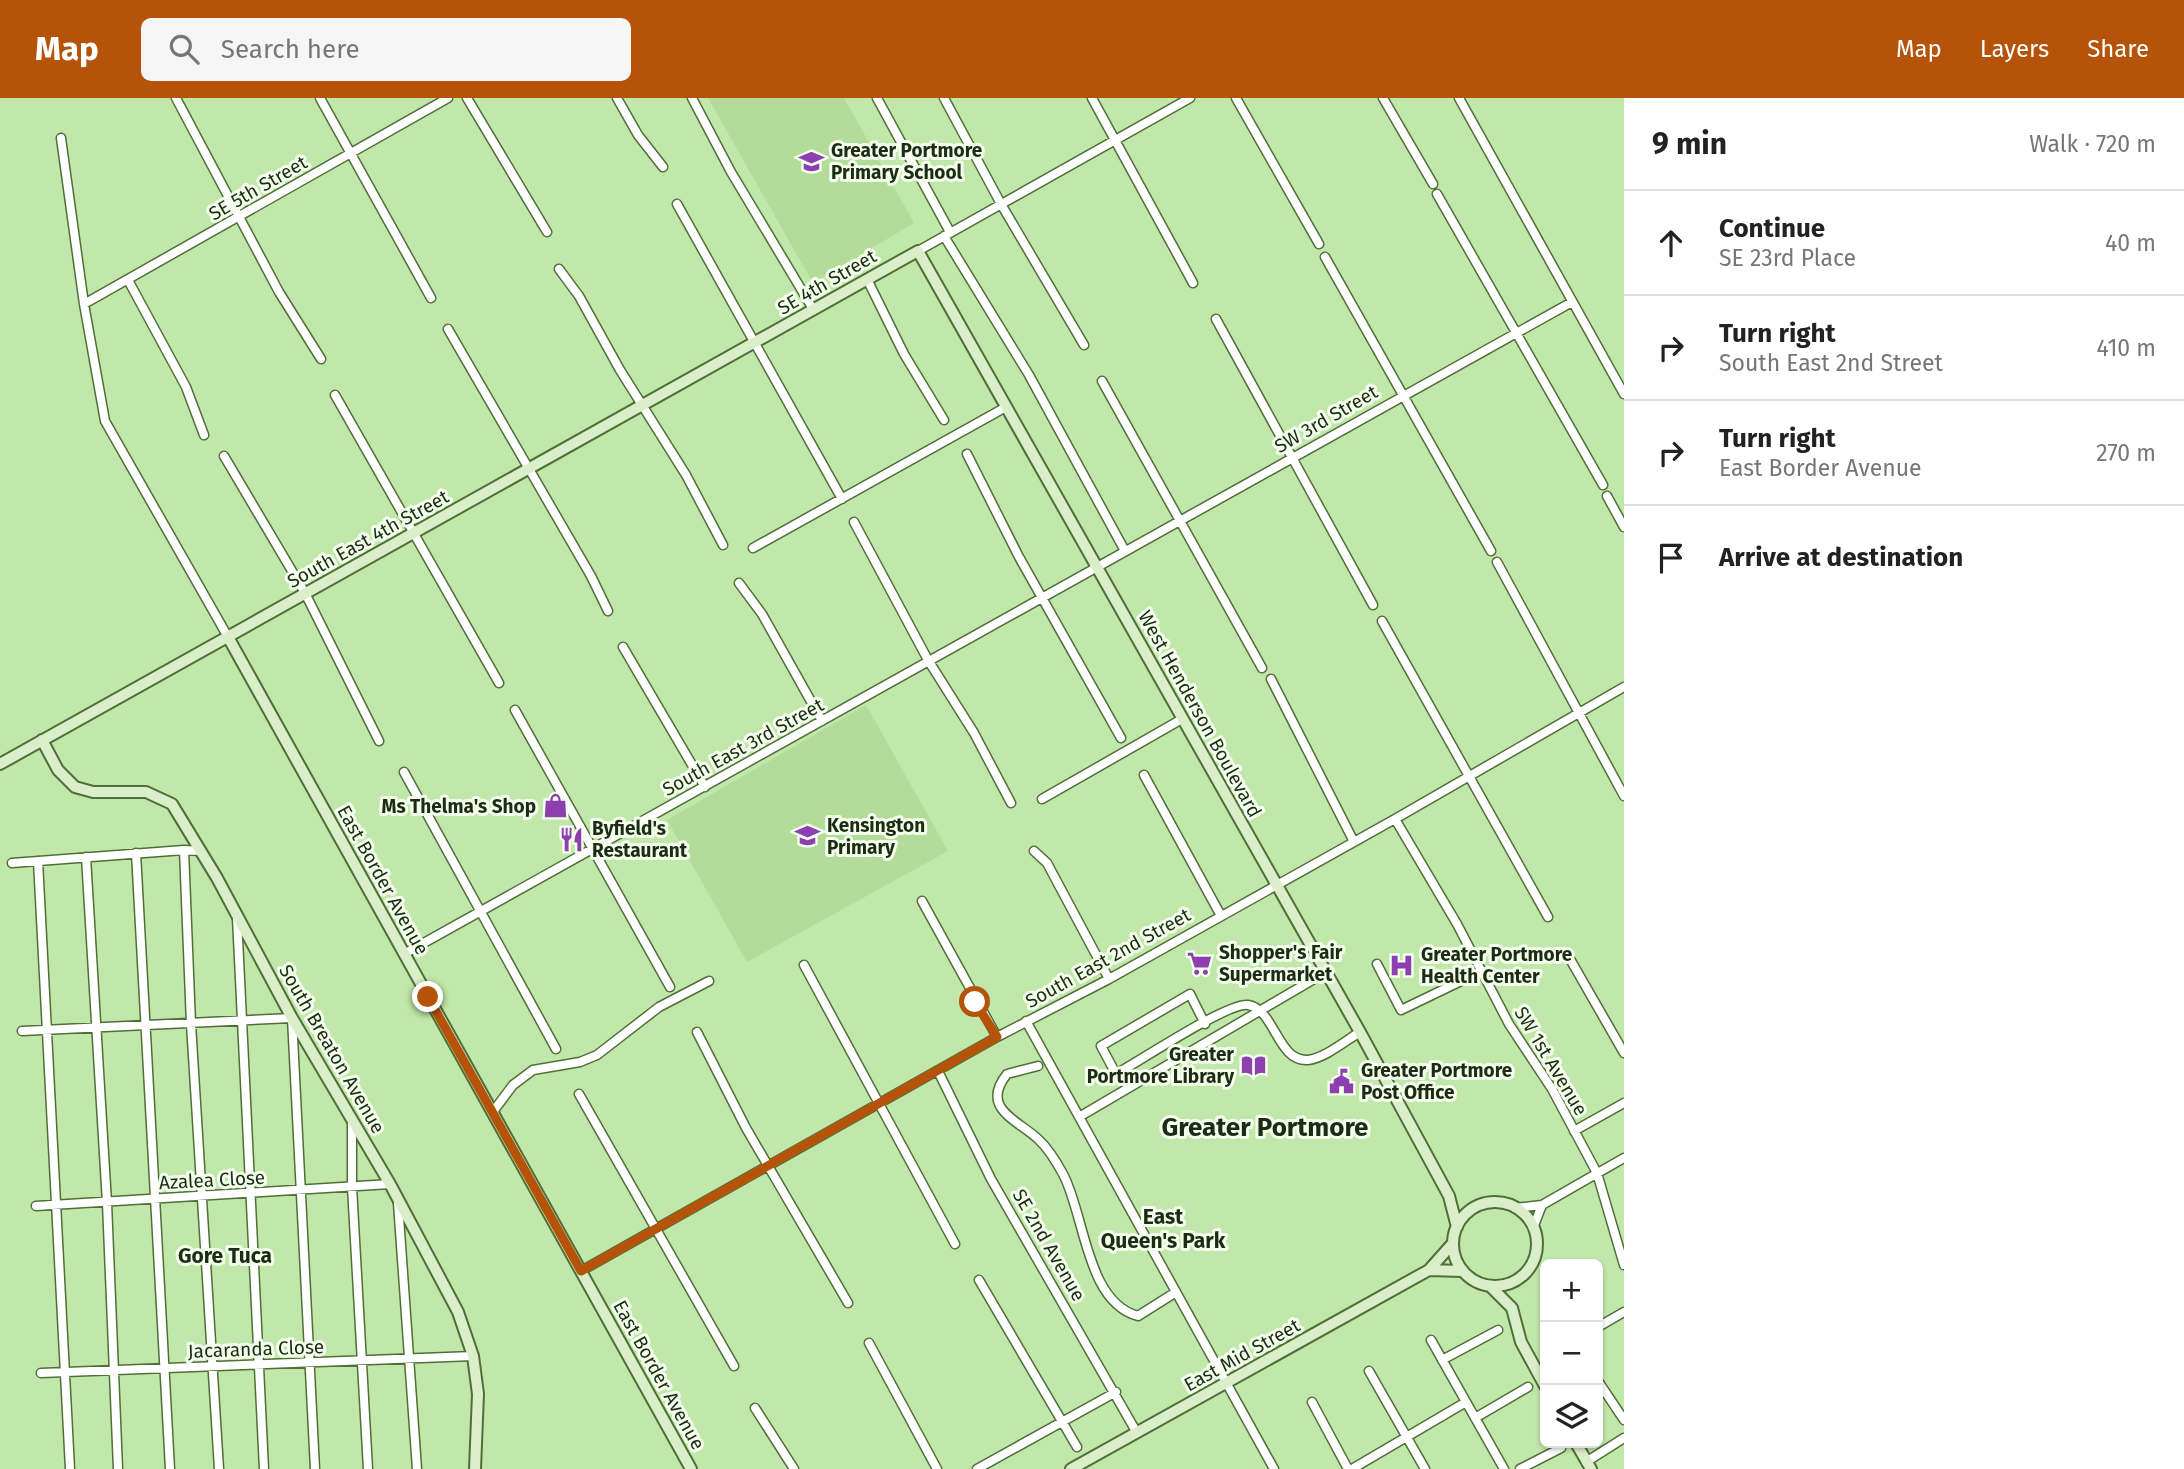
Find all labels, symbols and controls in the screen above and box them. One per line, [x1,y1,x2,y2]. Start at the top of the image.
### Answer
search box [141,18,631,81]
text: Map [35,29,99,69]
icon: search [165,30,203,68]
text: Search here [221,34,360,65]
text: Map [1896,35,1942,63]
text: Layers [1980,35,2049,63]
text: Share [2087,35,2149,63]
text: 9 min [1652,126,1727,162]
text: Walk · 720 m [2029,130,2156,158]
place label: Greater Portmore Primary School [831,139,982,184]
school or university icon: Greater Portmore Primary School [797,147,825,175]
street label: SE 5th Street [205,151,311,225]
text: Continue [1719,213,1825,244]
icon: ahead [1652,224,1690,262]
text: 40 m [2105,229,2156,257]
street label: SE 4th Street [774,244,881,320]
text: SE 23rd Place [1719,244,1856,272]
text: Turn right [1719,318,1836,349]
icon: right [1652,329,1690,367]
text: 410 m [2096,334,2156,362]
text: South East 2nd Street [1719,349,1943,377]
street label: SW 3rd Street [1270,380,1382,458]
text: Turn right [1719,423,1836,454]
icon: right [1652,434,1690,472]
text: 270 m [2096,439,2156,467]
text: East Border Avenue [1719,454,1922,482]
street label: South East 4th Street [283,485,453,593]
icon: arrive [1652,539,1690,577]
text: Arrive at destination [1719,542,1963,573]
street label: West Henderson Boulevard [1133,607,1267,821]
street label: South East 3rd Street [658,693,828,801]
shop icon: Ms Thelma's Shop [542,792,570,820]
place label: Ms Thelma's Shop [381,795,536,818]
street label: East Border Avenue [332,801,434,959]
place label: Kensington Primary [827,814,925,859]
place label: Byfield's Restaurant [592,817,688,862]
school or university icon: Kensington Primary [793,822,821,850]
restaurant icon: Byfield's Restaurant [558,825,586,853]
street label: South East 2nd Street [1022,903,1195,1013]
place label: Shopper's Fair Supermarket [1219,941,1343,986]
place label: Greater Portmore Health Center [1421,943,1572,988]
supermarket icon: Shopper's Fair Supermarket [1185,949,1213,977]
hospital icon: Greater Portmore Health Center [1387,951,1415,979]
street label: South Breaton Avenue [274,960,390,1138]
route end [412,981,443,1012]
route start [959,986,990,1017]
street label: SW 1st Avenue [1509,1002,1593,1120]
place label: Greater Portmore Library [1087,1043,1234,1088]
library icon: Greater Portmore Library [1240,1051,1268,1079]
place label: Greater Portmore Post Office [1361,1059,1512,1104]
public building icon: Greater Portmore Post Office [1327,1067,1355,1095]
district label: Greater Portmore [1162,1112,1368,1143]
street label: Azalea Close [158,1166,266,1194]
street label: SE 2nd Avenue [1008,1185,1090,1305]
district label: East Queen's Park [1101,1204,1226,1254]
district label: Gore Tuca [178,1243,272,1269]
map controls [1540,1259,1603,1448]
button: + [1540,1259,1603,1322]
street label: East Border Avenue [608,1296,710,1454]
street label: East Mid Street [1180,1314,1304,1396]
button: − [1540,1322,1603,1385]
street label: Jacaranda Close [187,1335,325,1363]
button: layers [1540,1385,1603,1448]

